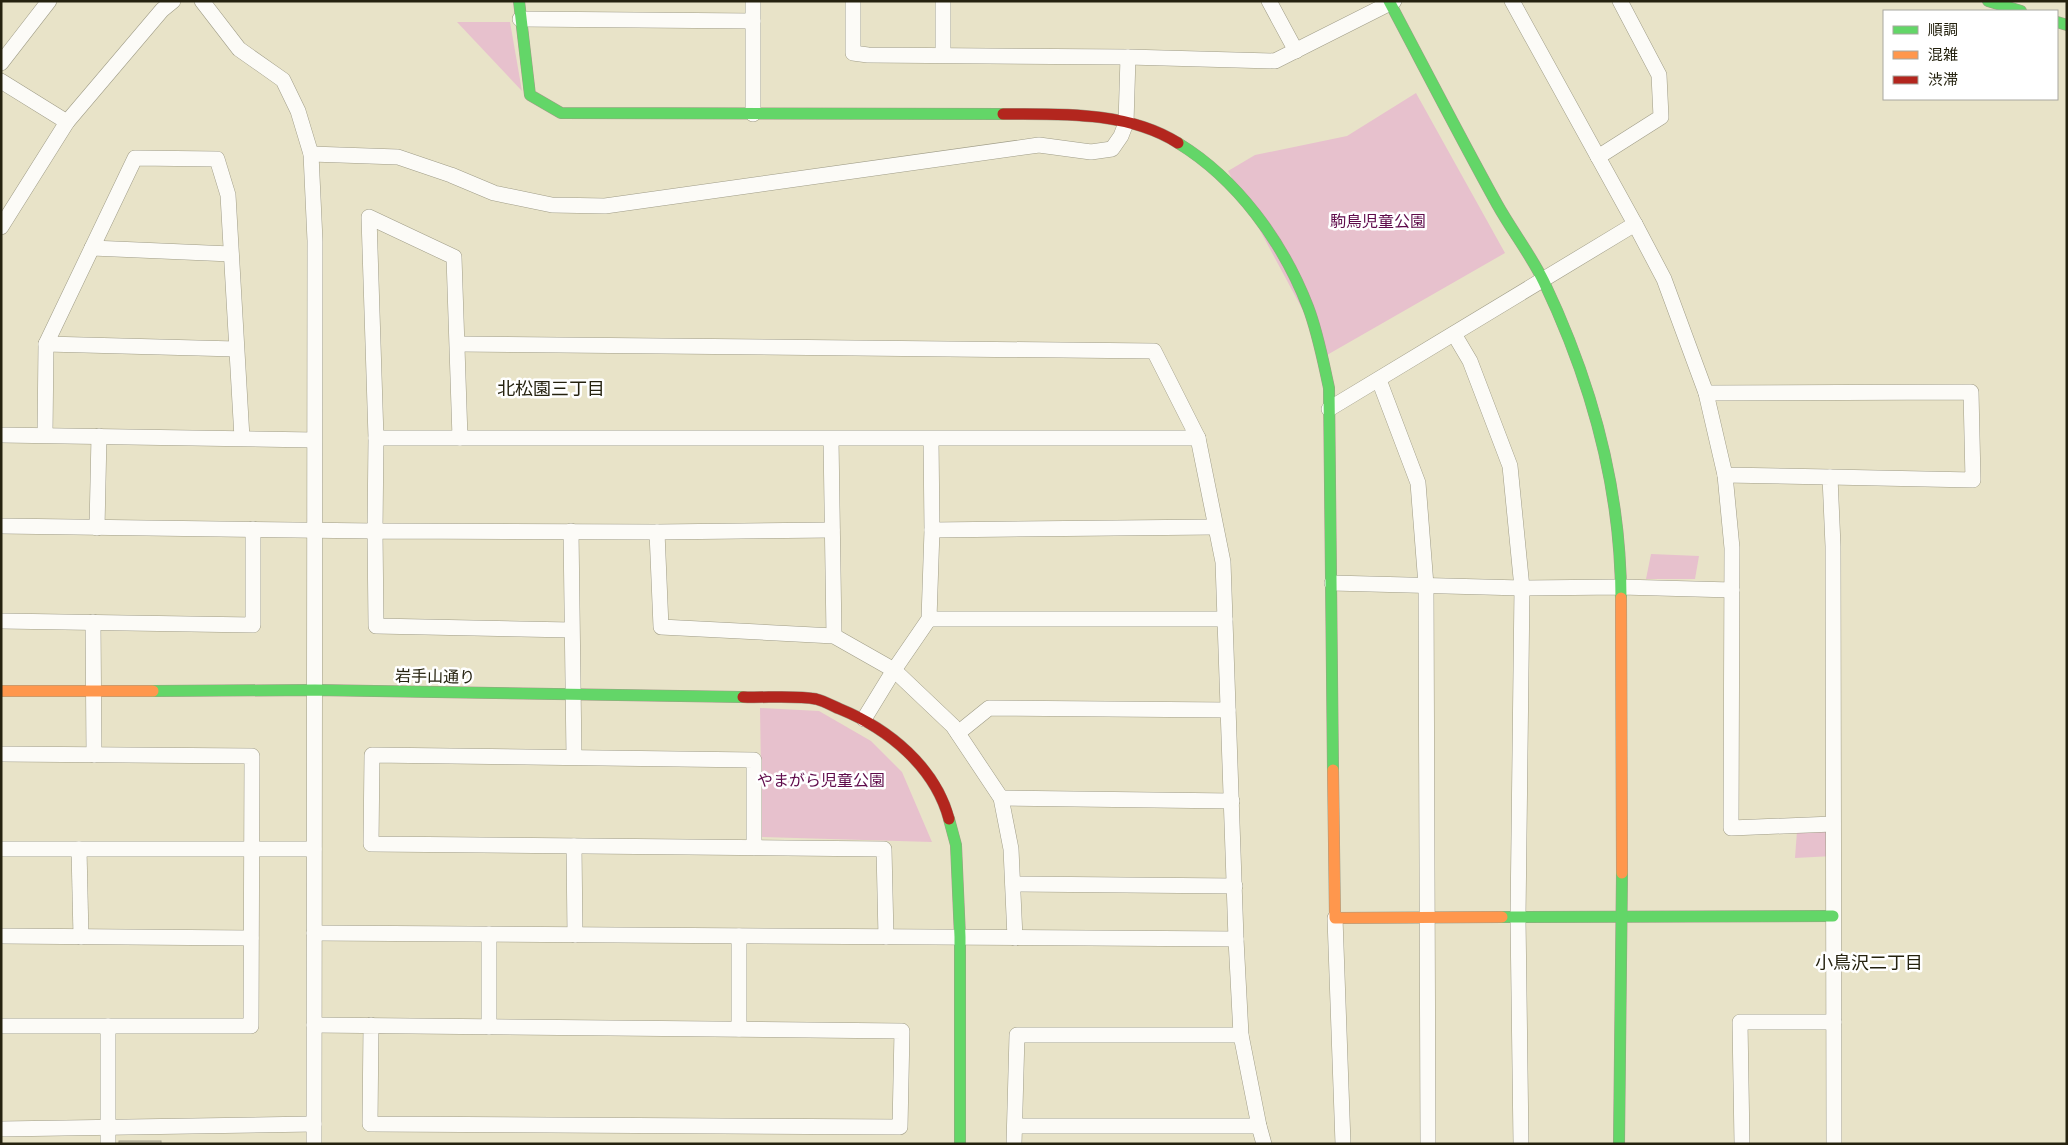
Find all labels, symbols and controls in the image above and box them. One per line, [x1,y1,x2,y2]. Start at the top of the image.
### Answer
legend [1883,10,2058,100]
text: 順調 [1928,20,1958,39]
text: 混雑 [1928,45,1958,64]
text: 渋滞 [1928,70,1958,89]
park label: 駒鳥児童公園 [1330,211,1426,231]
district label: 北松園三丁目 [497,377,605,400]
street label: 岩手山通り [395,665,475,687]
park label: やまがら児童公園 [757,770,885,790]
district label: 小鳥沢二丁目 [1815,951,1923,974]

